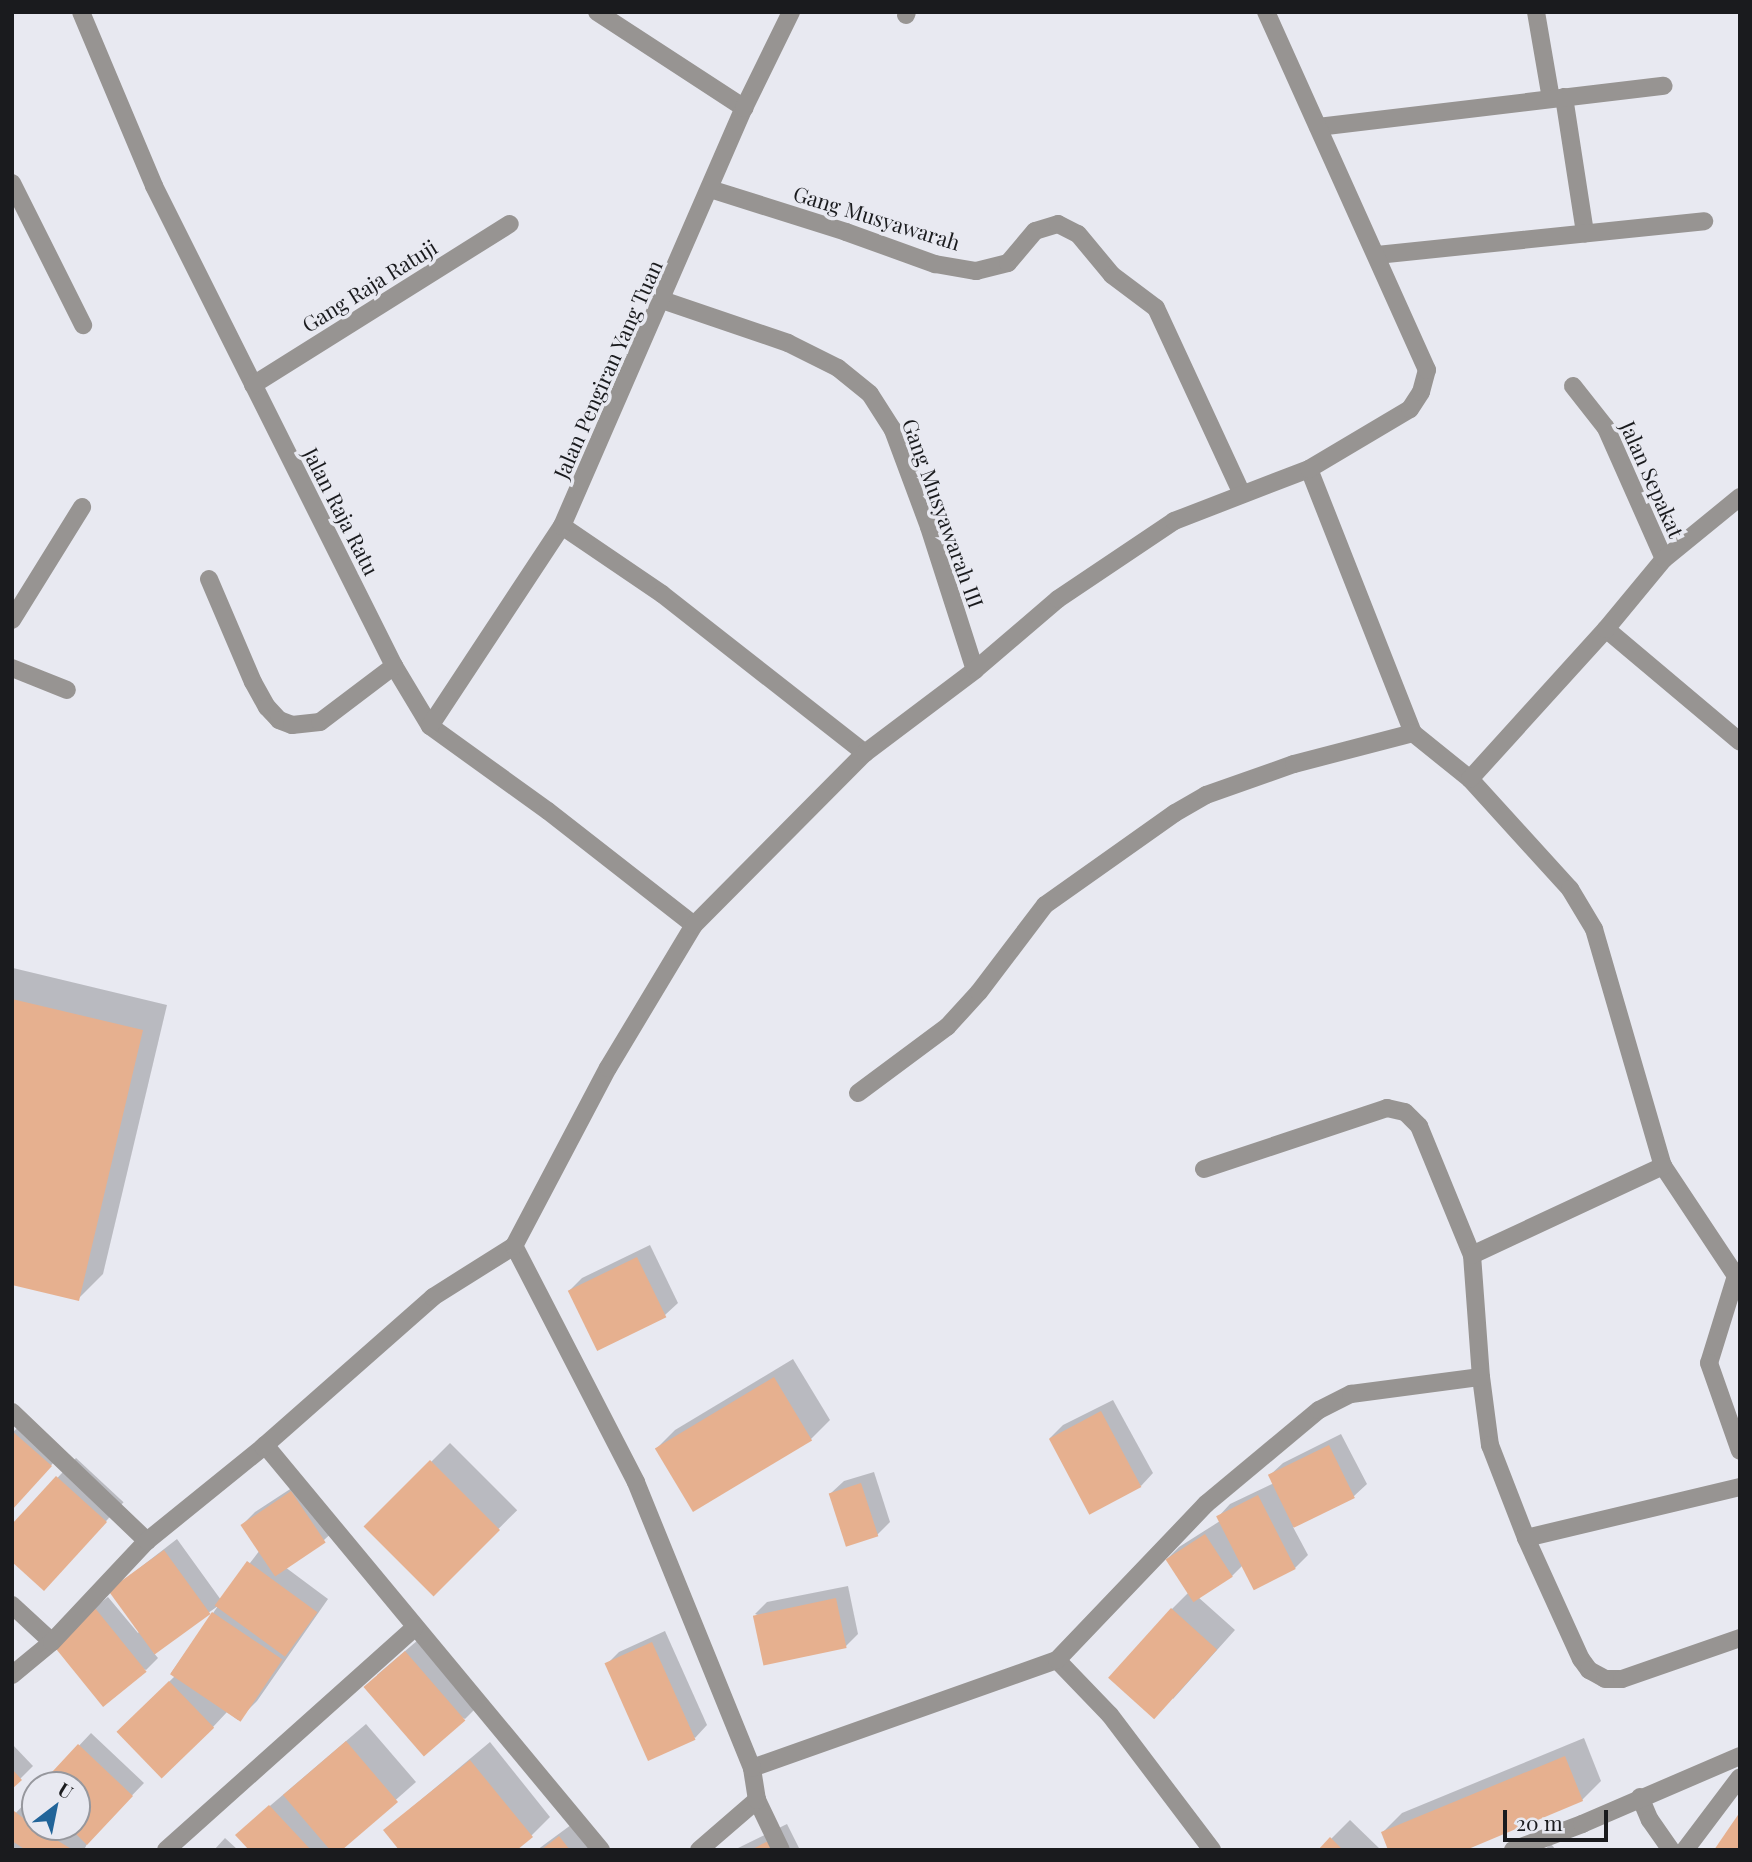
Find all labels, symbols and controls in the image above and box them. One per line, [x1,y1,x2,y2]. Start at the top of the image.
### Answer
street label: Gang Musyawarah [791,180,963,254]
street label: Gang Raja Ratuji [297,233,441,337]
street label: Jalan Pengiran Yang Tuan [547,255,667,483]
street label: Gang Musyawarah III [898,415,990,611]
street label: Jalan Sepakat [1616,417,1690,541]
street label: Jalan Raja Ratu [299,443,385,579]
north arrow [21,1771,91,1841]
text: U [54,1775,79,1804]
scale bar [1507,1796,1612,1840]
text: 20 m [1516,1808,1563,1836]

